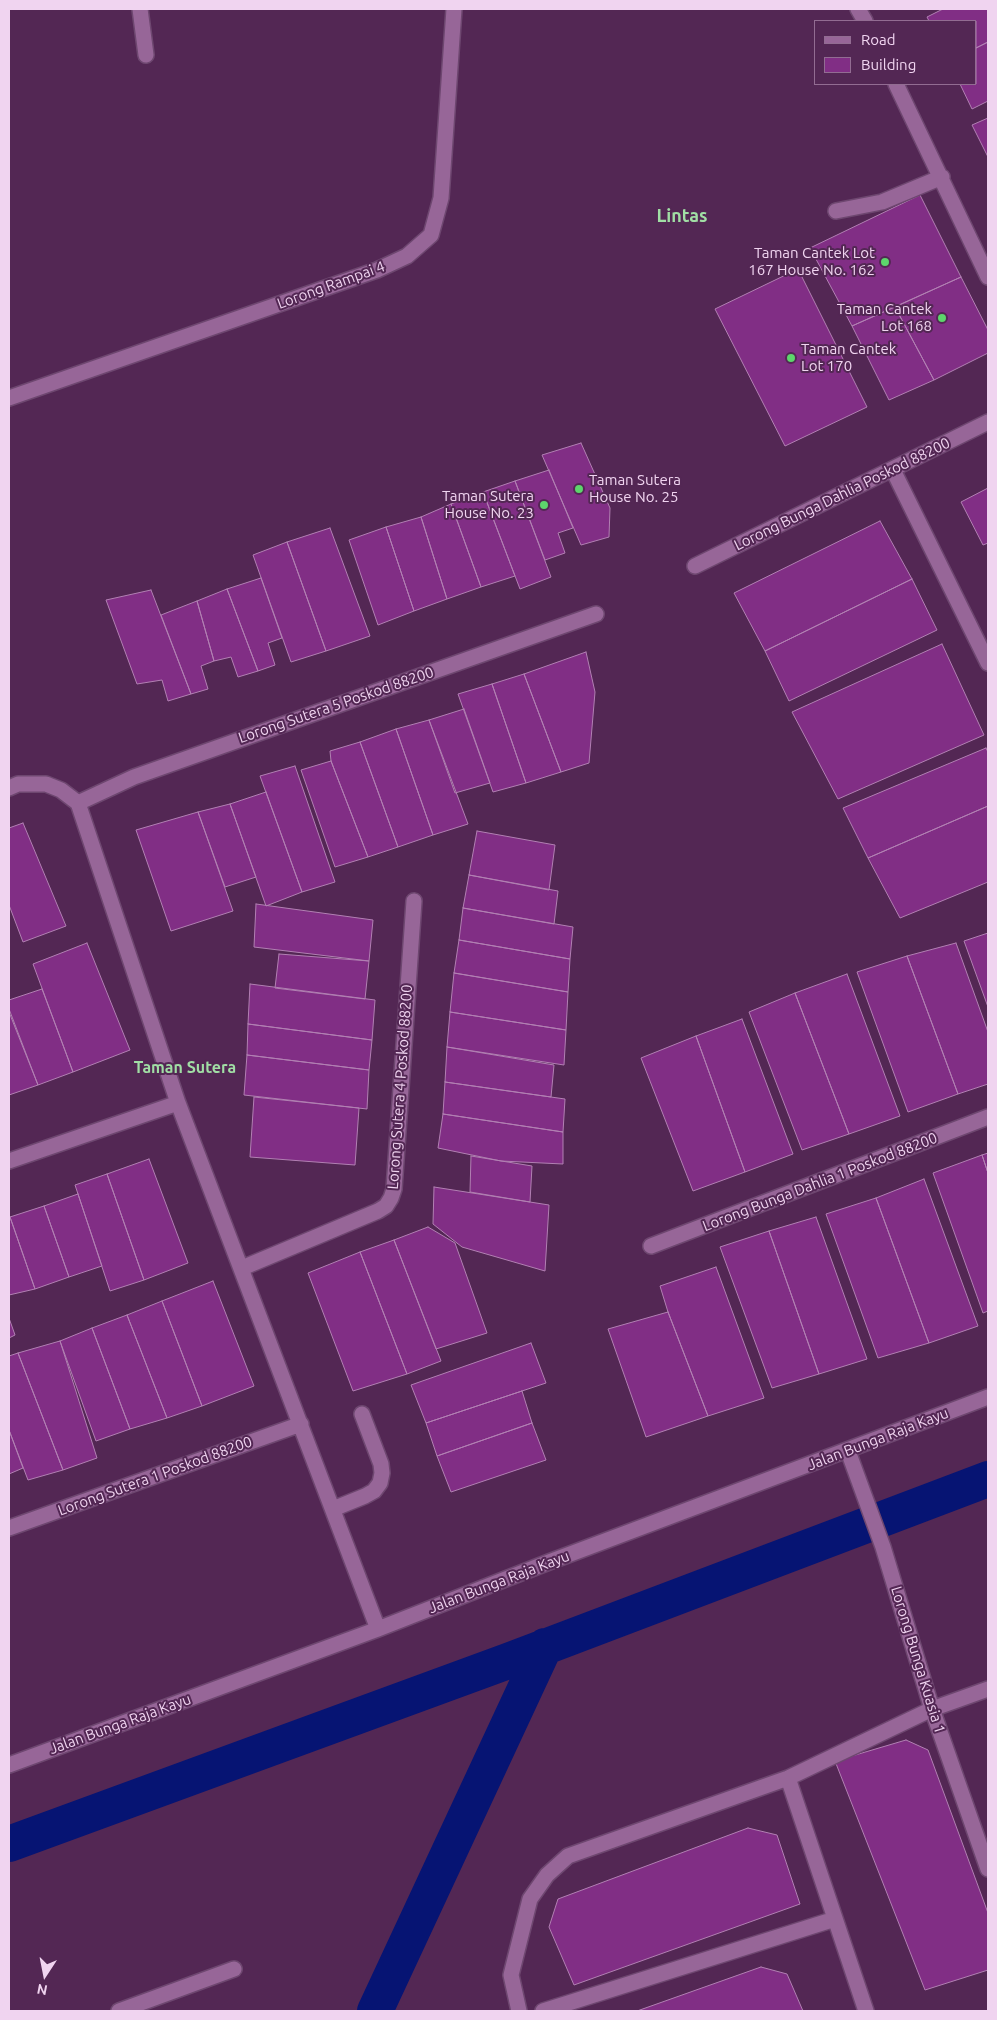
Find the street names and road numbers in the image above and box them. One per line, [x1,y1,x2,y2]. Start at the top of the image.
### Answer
street label: Lorong Rampai 4 [275,257,387,313]
street label: Lorong Bunga Dahlia Poskod 88200 [731,434,953,554]
street label: Lorong Sutera 5 Poskod 88200 [236,663,436,747]
street label: Lorong Sutera 4 Poskod 88200 [384,984,416,1190]
street label: Lorong Bunga Dahlia 1 Poskod 88200 [700,1129,940,1235]
street label: Jalan Bunga Raja Kayu [805,1404,951,1474]
street label: Lorong Sutera 1 Poskod 88200 [55,1432,255,1520]
street label: Jalan Bunga Raja Kayu [426,1547,572,1617]
street label: Lorong Bunga Kuasia 1 [887,1584,949,1736]
street label: Jalan Bunga Raja Kayu [47,1690,193,1758]

